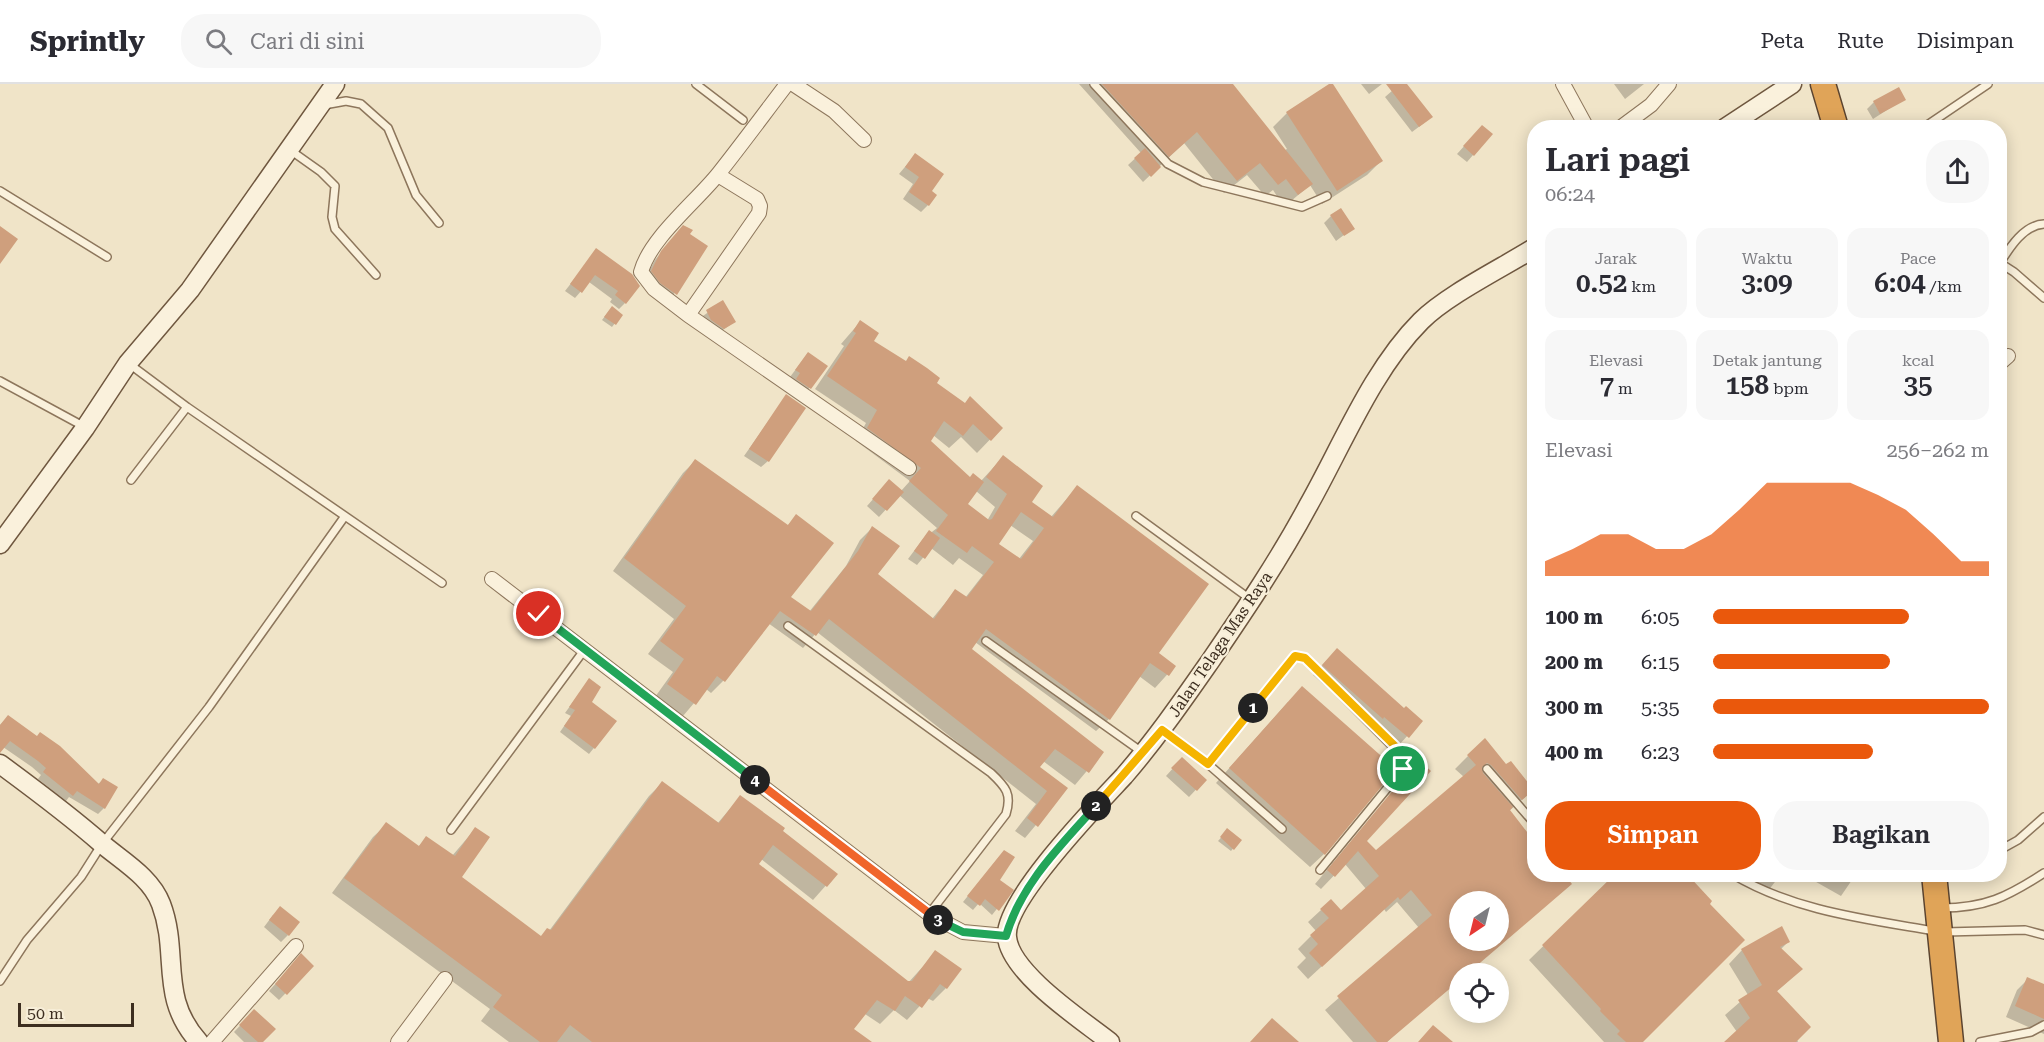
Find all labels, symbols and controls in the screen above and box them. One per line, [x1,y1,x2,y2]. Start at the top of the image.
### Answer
search box [181,14,601,68]
text: Sprintly [30,25,145,58]
icon: search [202,25,235,58]
text: Cari di sini [250,29,365,54]
text: Peta [1761,29,1804,53]
text: Rute [1837,29,1884,53]
text: Disimpan [1917,29,2014,53]
text: Lari pagi [1545,140,1690,179]
button: share [1926,140,1989,203]
text: 06:24 [1545,182,1595,206]
text: Jarak [1595,249,1637,268]
text: Waktu [1742,249,1792,268]
text: Pace [1900,249,1936,268]
text: 0.52 [1576,268,1627,298]
text: 3:09 [1741,268,1793,298]
text: 6:04 [1874,268,1926,298]
text: km [1627,277,1656,296]
text: /km [1926,277,1962,296]
text: Elevasi [1589,351,1643,370]
text: Detak jantung [1712,351,1822,370]
text: kcal [1902,351,1934,370]
text: 7 [1599,370,1614,400]
text: 158 [1725,370,1769,400]
text: 35 [1903,370,1933,400]
text: m [1614,379,1633,398]
text: bpm [1769,379,1809,398]
text: Elevasi [1545,438,1613,462]
text: 256–262 m [1886,438,1989,462]
street label: Jalan Telaga Mas Raya [1165,568,1276,721]
pin [513,588,564,639]
icon: check [522,597,555,630]
text: 100 m [1545,605,1603,629]
text: 6:05 [1641,605,1680,629]
text: 200 m [1545,650,1603,674]
text: 6:15 [1641,650,1680,674]
pin: 1 [1238,693,1268,723]
text: 300 m [1545,695,1603,719]
text: 5:35 [1641,695,1680,719]
text: 1 [1249,698,1257,717]
text: 400 m [1545,740,1603,764]
text: 6:23 [1641,740,1680,764]
pin [1377,743,1428,794]
icon: arrive [1386,752,1419,785]
pin: 4 [740,765,770,795]
text: 4 [751,770,759,789]
pin: 2 [1081,791,1111,821]
text: 2 [1092,796,1100,815]
button: Simpan [1545,801,1761,870]
button: Bagikan [1773,801,1989,870]
north arrow [1449,891,1509,951]
map controls [1449,891,1509,1023]
pin: 3 [923,905,953,935]
text: 3 [934,910,942,929]
button: locate [1449,963,1509,1023]
scale bar [18,1000,134,1028]
text: 50 m [27,1004,64,1023]

